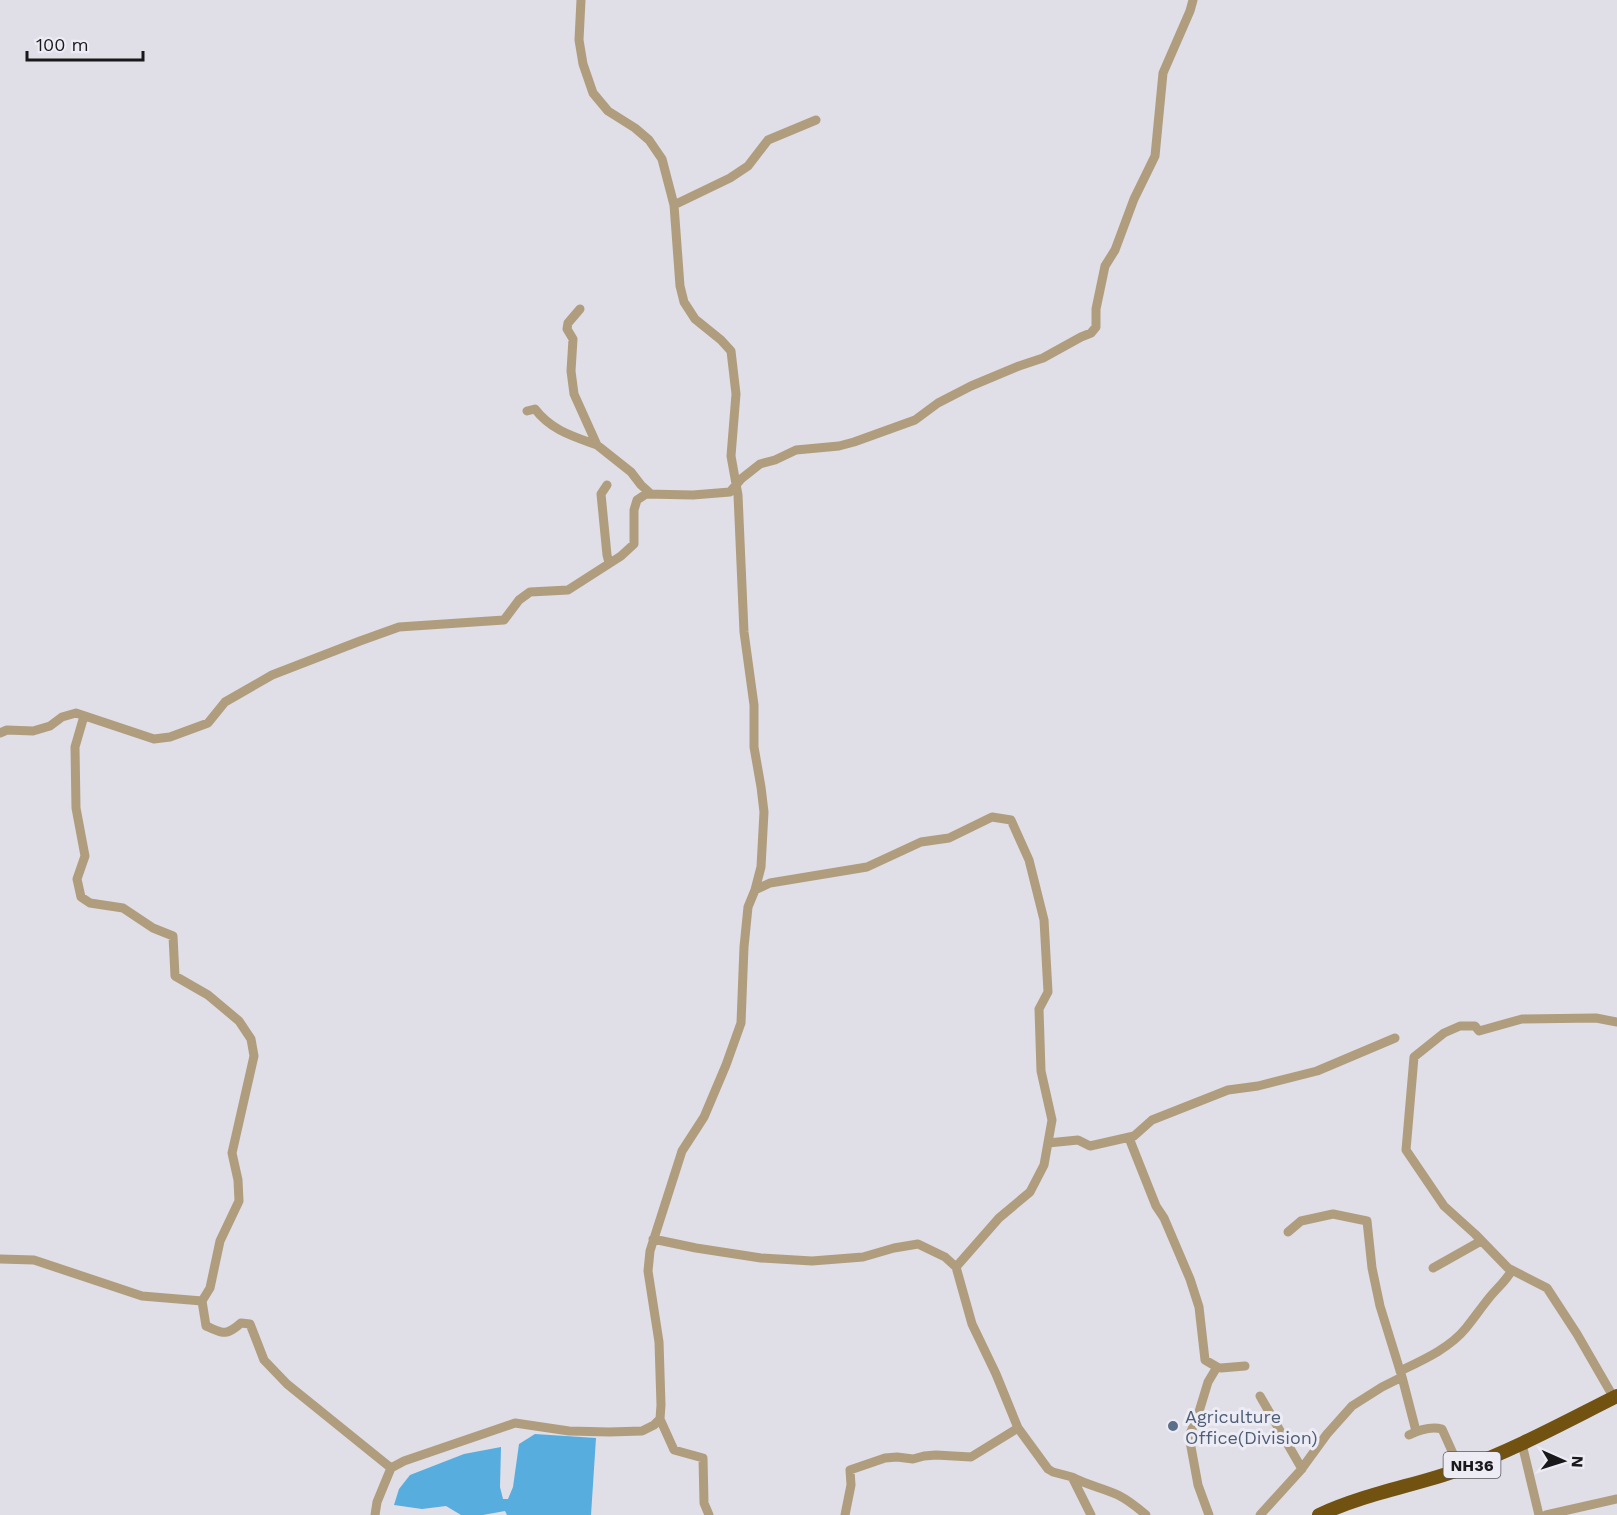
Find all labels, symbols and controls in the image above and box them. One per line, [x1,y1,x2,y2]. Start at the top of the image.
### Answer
scale bar [27,24,142,62]
text: 100 m [36,34,89,55]
place label: Agriculture Office(Division) [1185,1406,1318,1448]
marker: Agriculture Office(Division) [1166,1419,1180,1433]
north arrow [1533,1431,1593,1491]
road number: NH36 [1444,1452,1500,1478]
text: N [1568,1455,1587,1468]

